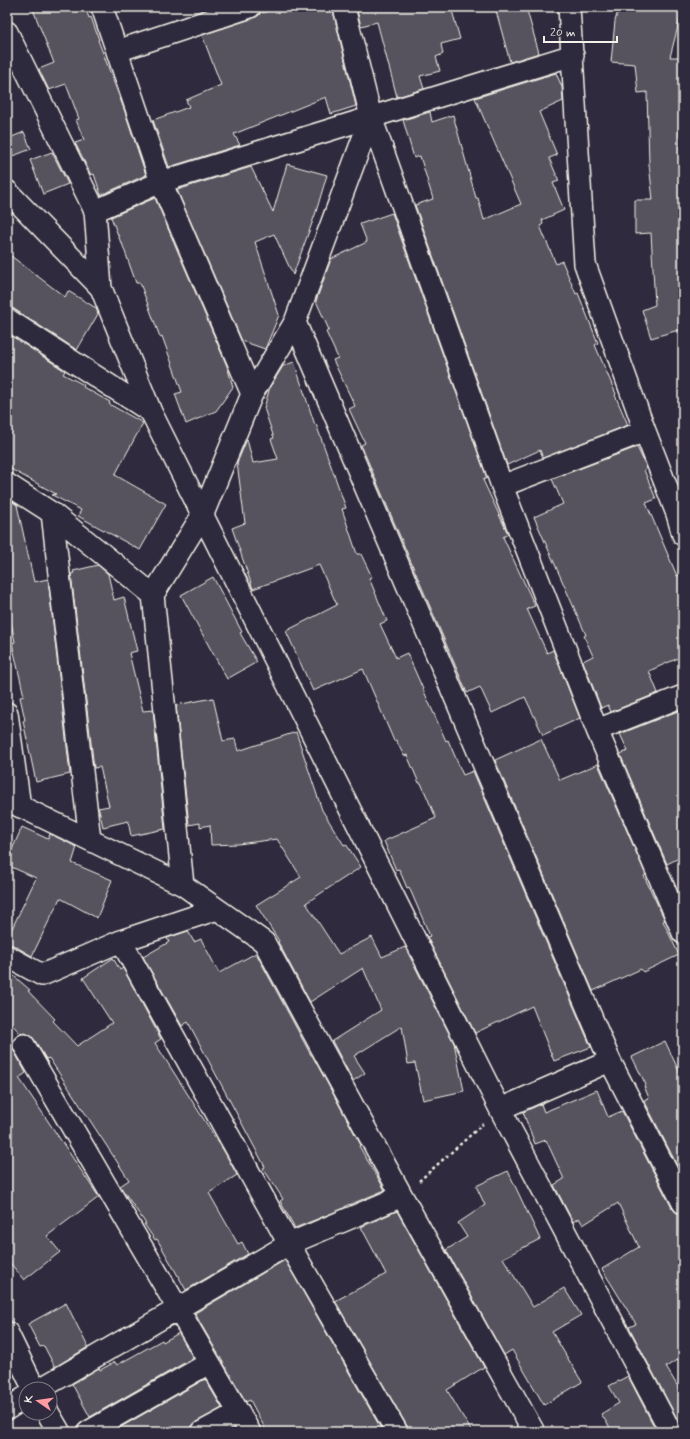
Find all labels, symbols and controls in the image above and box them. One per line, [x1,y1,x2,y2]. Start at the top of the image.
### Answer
scale bar [544,18,617,44]
text: 20 m [550,25,576,41]
north arrow [18,1381,58,1421]
text: K [22,1393,37,1404]

